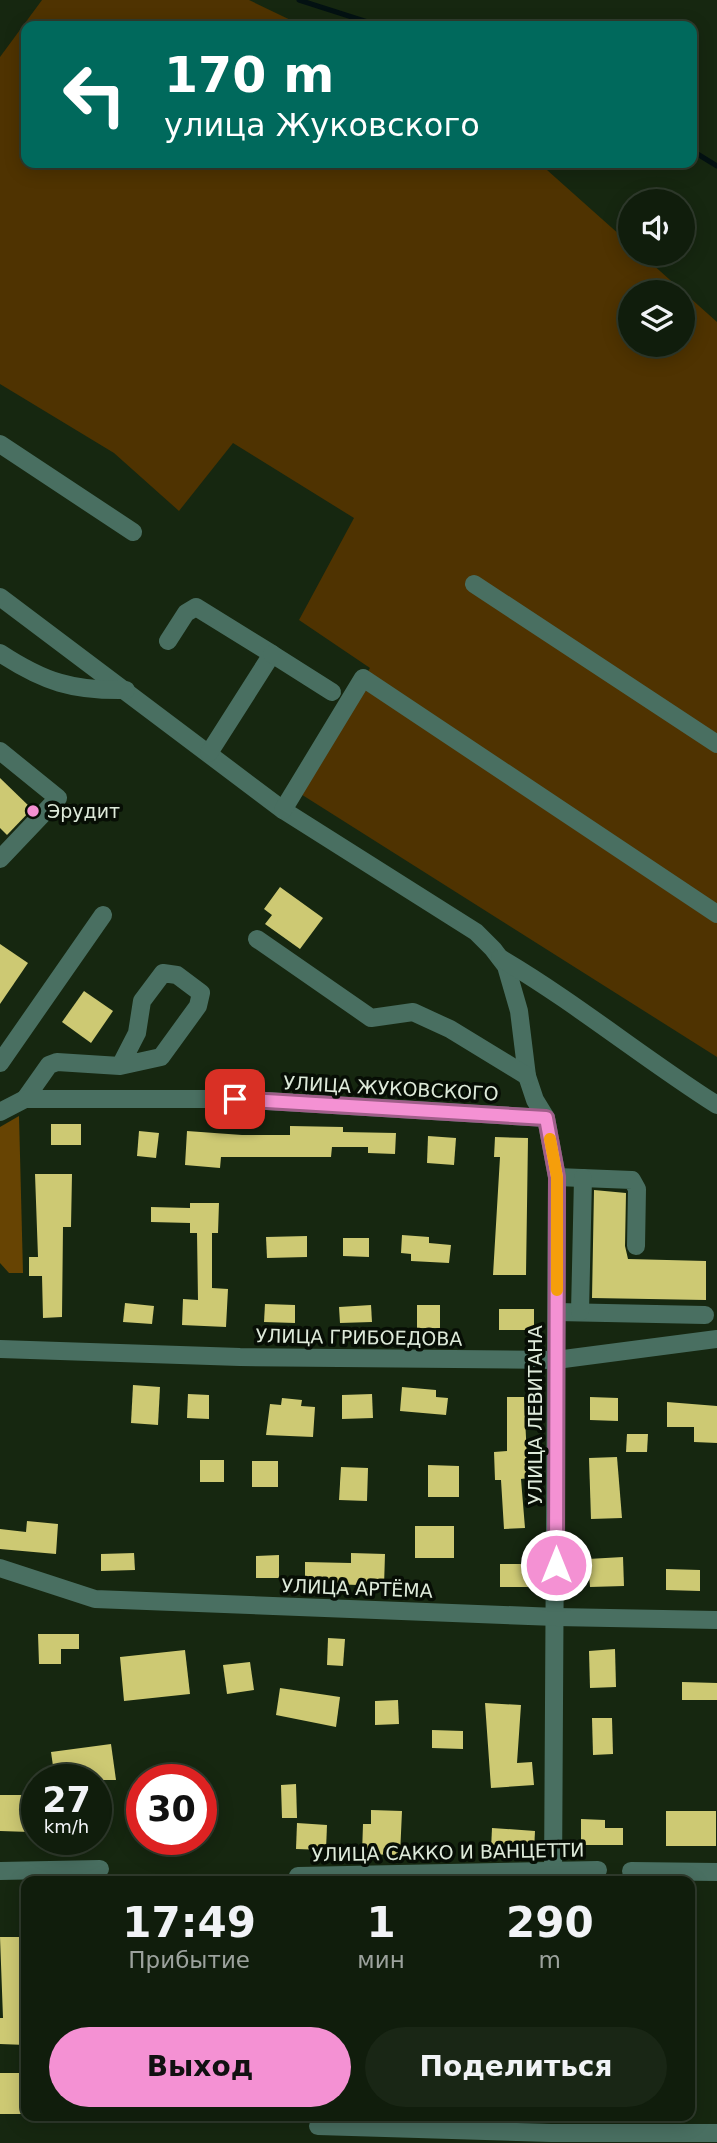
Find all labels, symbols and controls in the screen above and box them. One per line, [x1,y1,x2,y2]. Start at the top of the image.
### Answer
text: 170 m [164,47,334,104]
icon: left [49,49,140,140]
text: улица Жуковского [164,106,480,144]
map controls [618,189,695,357]
button: sound [618,189,695,266]
button: layers [618,280,695,357]
place label: Эрудит [47,800,120,822]
marker: Эрудит [25,803,41,819]
pin [205,1069,265,1129]
street label: УЛИЦА ЖУКОВСКОГО [283,1071,499,1105]
icon: arrive [216,1080,254,1118]
street label: УЛИЦА ГРИБОЕДОВА [255,1324,463,1350]
street label: УЛИЦА ЛЕВИТАНА [524,1325,546,1505]
position arrow [519,1528,593,1602]
street label: УЛИЦА АРТЁМА [281,1574,433,1602]
speed limit sign: 30 [126,1764,217,1855]
text: 27 [42,1780,91,1820]
text: km/h [44,1816,89,1837]
street label: УЛИЦА САККО И ВАНЦЕТТИ [311,1839,585,1865]
text: 17:49 [122,1898,256,1947]
text: 1 [366,1898,396,1947]
text: 290 [506,1898,594,1947]
text: Прибытие [128,1947,250,1973]
text: мин [357,1947,405,1973]
text: m [539,1947,561,1973]
button: Выход [49,2027,351,2107]
button: Поделиться [365,2027,667,2107]

